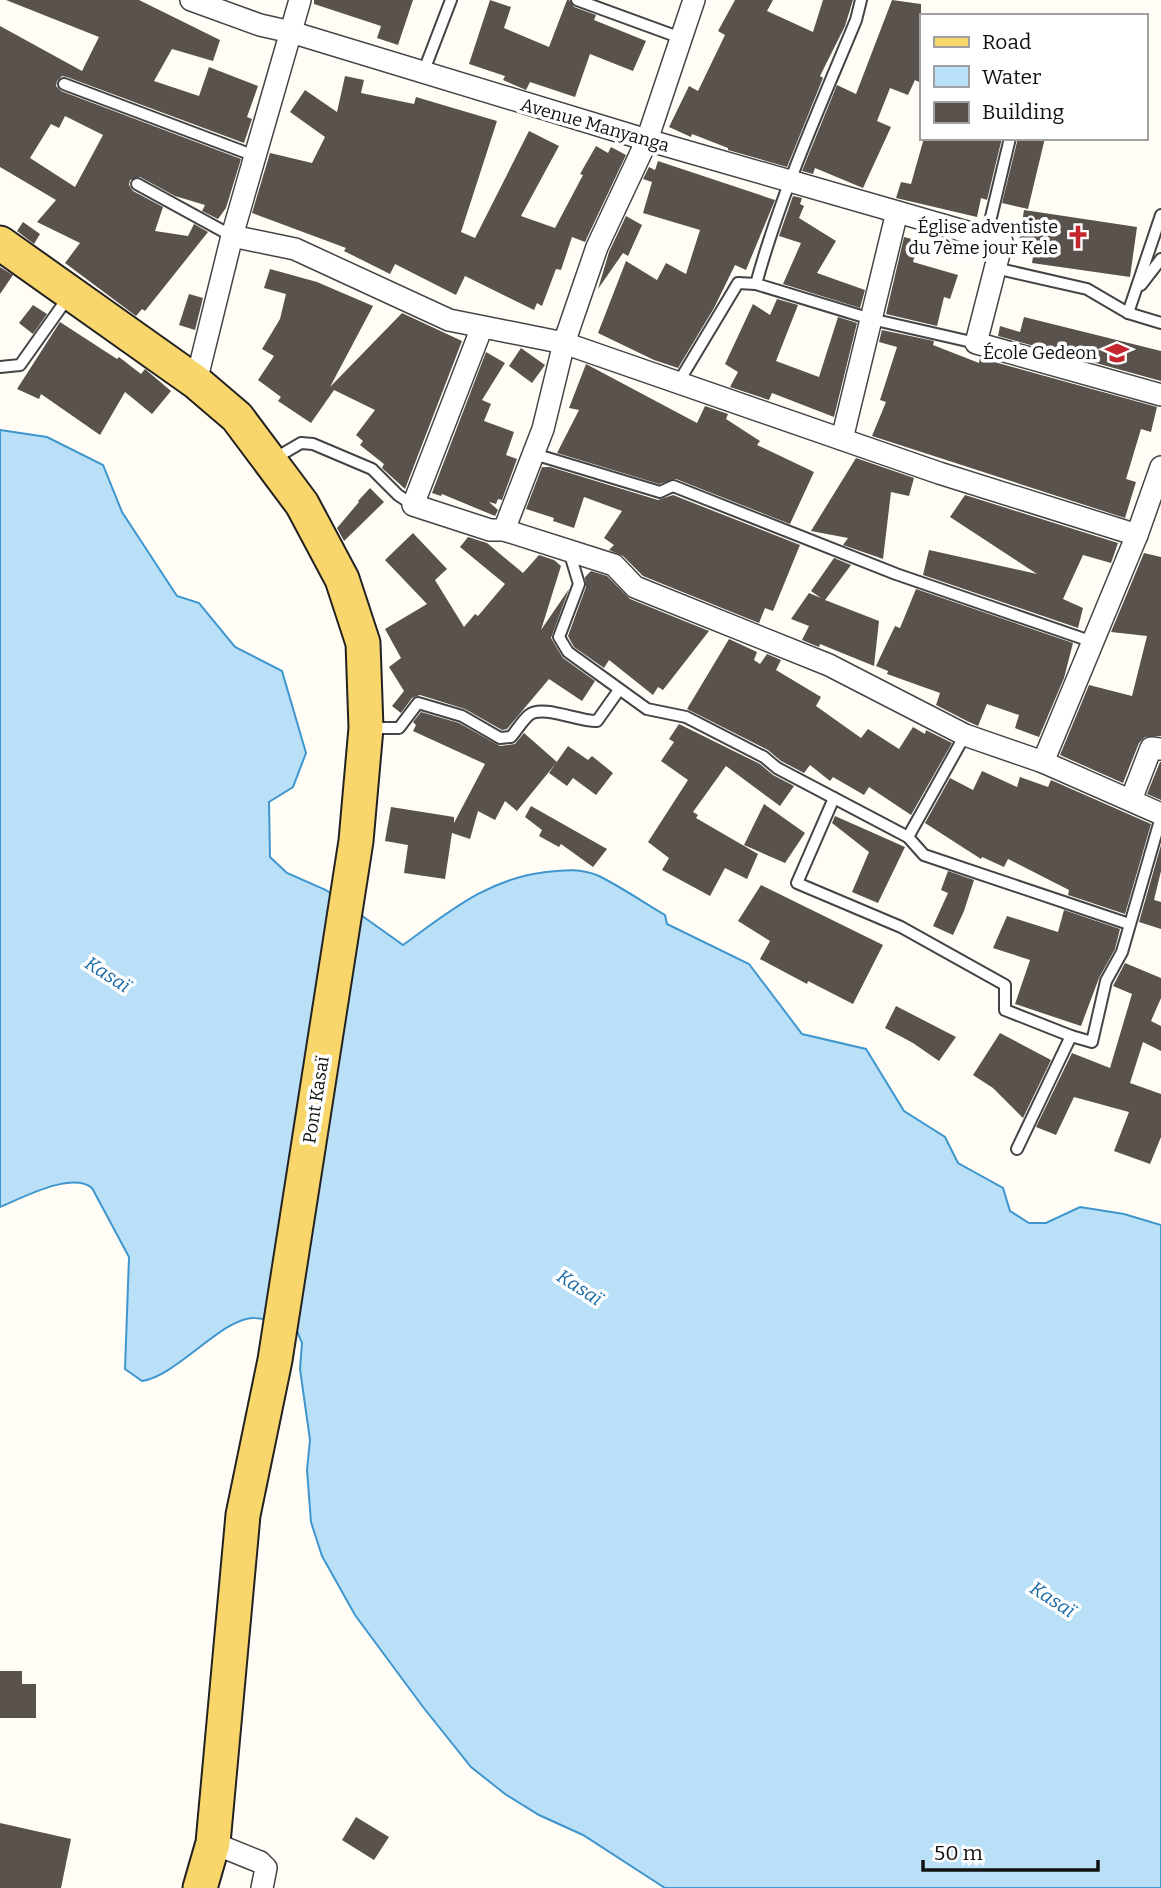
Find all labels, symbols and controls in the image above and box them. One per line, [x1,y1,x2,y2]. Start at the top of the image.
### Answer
legend [920,14,1147,140]
text: Road [982,29,1031,55]
text: Water [982,64,1041,90]
street label: Avenue Manyanga [518,93,672,157]
text: Building [982,99,1065,125]
place label: Église adventiste du 7ème jour Kele [908,215,1058,259]
church icon: Église adventiste du 7ème jour Kele [1064,223,1092,251]
school or university icon: École Gedeon [1103,339,1131,367]
place label: École Gedeon [983,341,1098,364]
water label: Kasaï [81,951,136,998]
street label: Pont Kasaï [298,1054,334,1145]
water label: Kasaï [553,1264,608,1311]
water label: Kasaï [1026,1576,1081,1623]
scale bar [923,1828,1098,1872]
text: 50 m [934,1840,983,1866]

